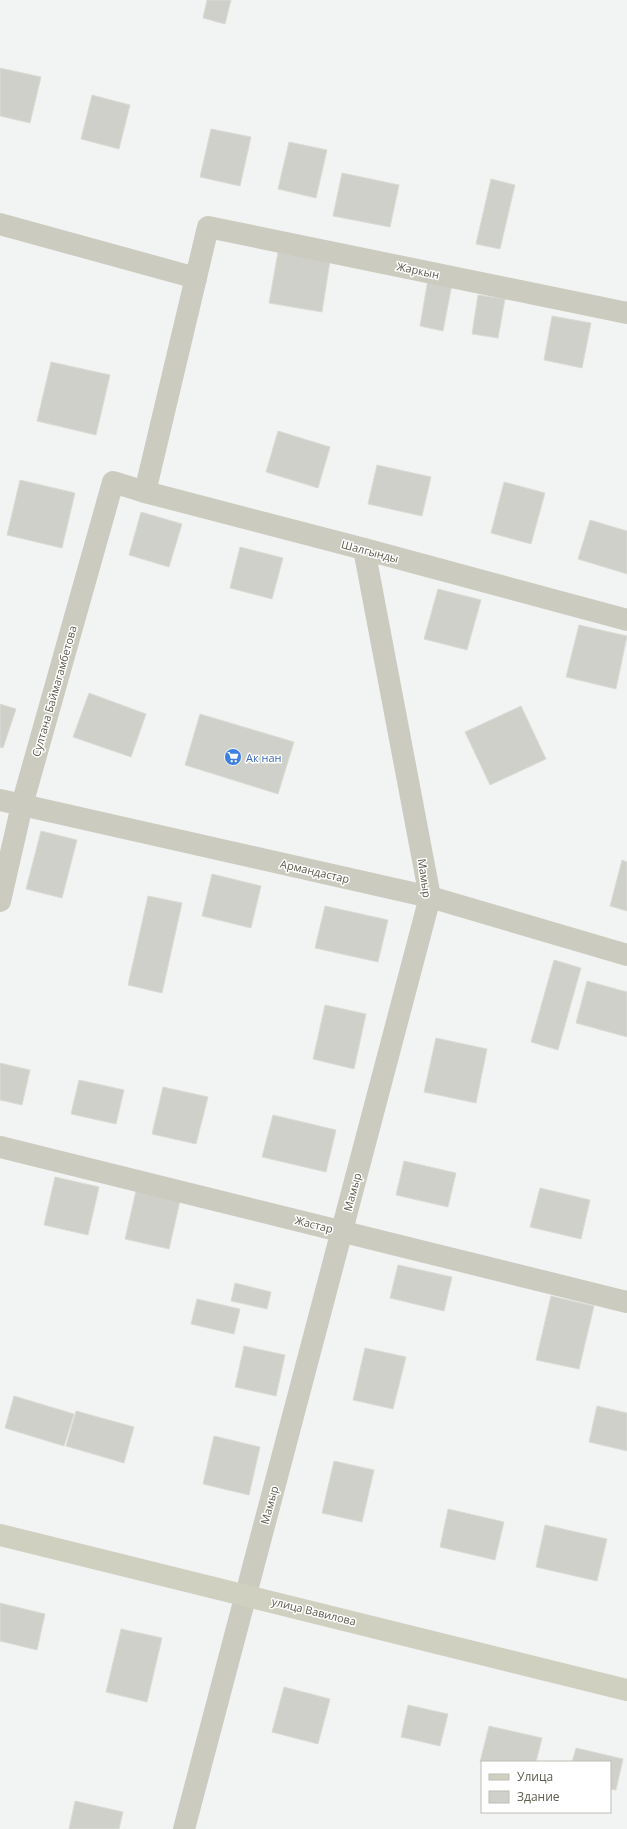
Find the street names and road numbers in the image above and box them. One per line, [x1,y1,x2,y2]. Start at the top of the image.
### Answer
street label: Жаркын [395,258,441,282]
street label: Шалгынды [340,536,400,566]
street label: Султана Баймагамбетова [28,624,80,758]
street label: Армандастар [279,856,351,886]
street label: Мамыр [415,858,435,899]
street label: Мамыр [340,1171,364,1213]
street label: Жастар [293,1212,335,1236]
street label: Мамыр [257,1484,281,1526]
street label: улица Вавилова [270,1593,358,1629]

